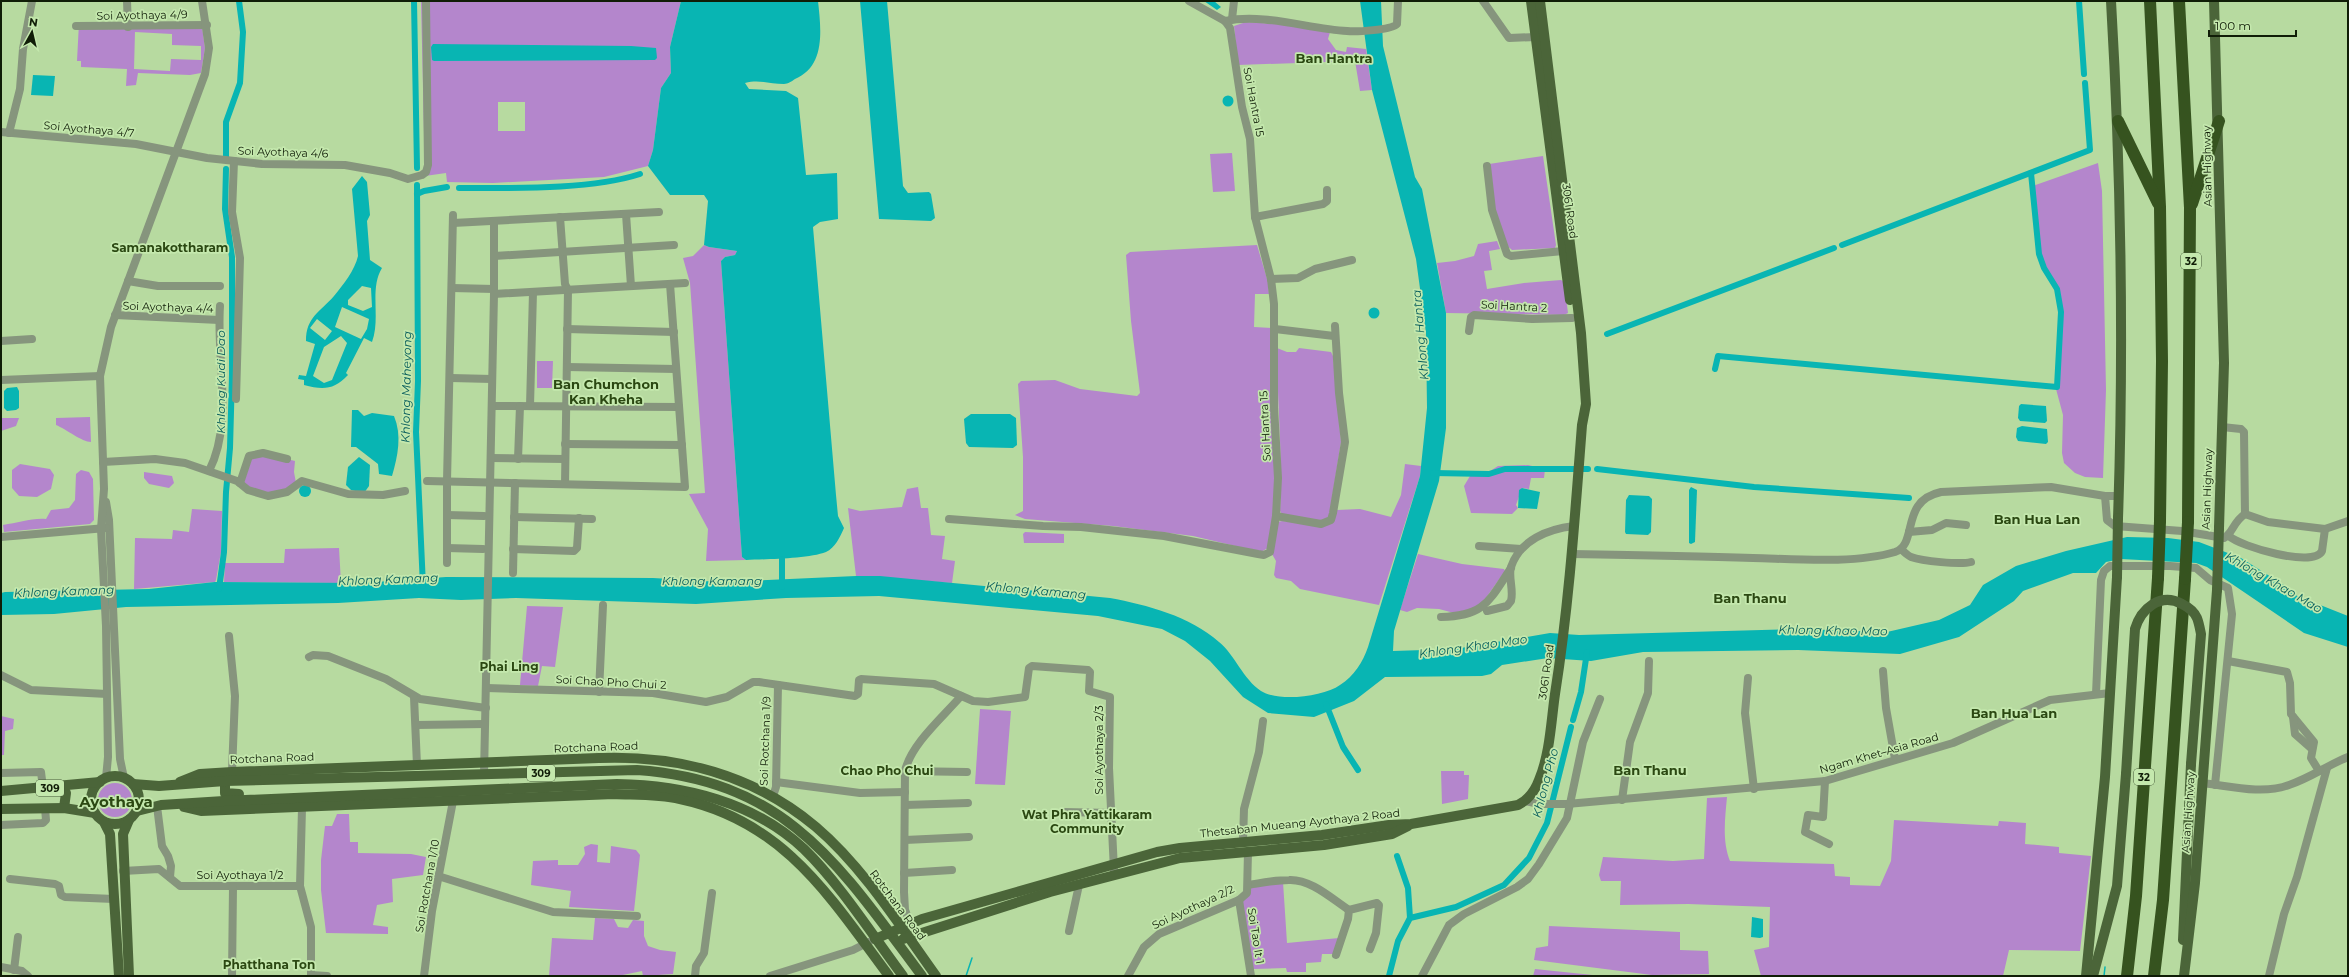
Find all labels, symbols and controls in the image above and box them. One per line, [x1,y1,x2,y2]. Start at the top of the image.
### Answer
street label: Soi Ayothaya 4/9 [96,7,188,23]
north arrow [12,12,52,52]
scale bar [2209,12,2296,38]
text: N [28,15,39,30]
text: 100 m [2215,18,2251,33]
district label: Ban Hantra [1296,50,1372,66]
street label: Soi Hantra 15 [1240,66,1268,138]
street label: Soi Ayothaya 4/7 [43,118,135,140]
street label: Asian Highway [2199,125,2215,207]
street label: Soi Ayothaya 4/6 [237,143,329,161]
street label: 3061 Road [1559,182,1581,240]
district label: Samanakottharam [112,240,228,255]
road number: 32 [2181,253,2201,269]
water label: Khlong Hantra [1409,289,1431,381]
street label: Soi Hantra 2 [1480,297,1548,315]
street label: Soi Ayothaya 4/4 [122,298,214,316]
water label: Khlong Kudi Dao [213,330,228,434]
water label: Khlong Maheyong [398,331,414,443]
district label: Ban Chumchon Kan Kheha [553,376,659,407]
street label: Soi Hantra 15 [1256,390,1274,462]
street label: Asian Highway [2199,448,2215,530]
district label: Ban Hua Lan [1994,511,2080,527]
water label: Khlong Khao Mao [2223,548,2326,616]
water label: Khlong Kamang [338,570,438,588]
water label: Khlong Kamang [662,573,762,588]
water label: Khlong Kamang [985,578,1087,602]
water label: Khlong Kamang [14,582,114,600]
district label: Ban Thanu [1713,590,1787,606]
water label: Khlong Khao Mao [1778,622,1888,638]
water label: Khlong Khao Mao [1418,631,1529,661]
street label: 3061 Road [1535,643,1557,701]
district label: Phai Ling [479,659,539,674]
street label: Soi Chao Pho Chui 2 [555,672,667,692]
street label: Soi Rotchana 1/9 [756,696,774,786]
street label: Soi Ayothaya 2/3 [1092,705,1106,795]
district label: Ban Hua Lan [1971,705,2057,721]
street label: Ngam Khet–Asia Road [1818,729,1940,777]
street label: Rotchana Road [553,739,639,755]
water label: Khlong Pho [1529,746,1562,819]
street label: Rotchana Road [229,750,315,766]
district label: Ban Thanu [1613,762,1687,778]
district label: Chao Pho Chui [841,763,933,778]
road number: 309 [527,765,555,781]
road number: 32 [2134,769,2154,785]
street label: Asian Highway [2178,771,2198,853]
road number: 309 [36,780,64,796]
district label: Ayothaya [78,792,153,811]
street label: Thetsaban Mueang Ayothaya 2 Road [1199,806,1401,840]
district label: Wat Phra Yattikaram Community [1022,807,1152,836]
street label: Soi Rotchana 1/10 [412,838,442,934]
street label: Rotchana Road [867,867,929,943]
street label: Soi Ayothaya 1/2 [196,868,284,882]
street label: Soi Ayothaya 2/2 [1150,882,1236,932]
street label: Soi Tao It 1 [1245,907,1267,965]
district label: Phatthana Ton [223,957,315,972]

